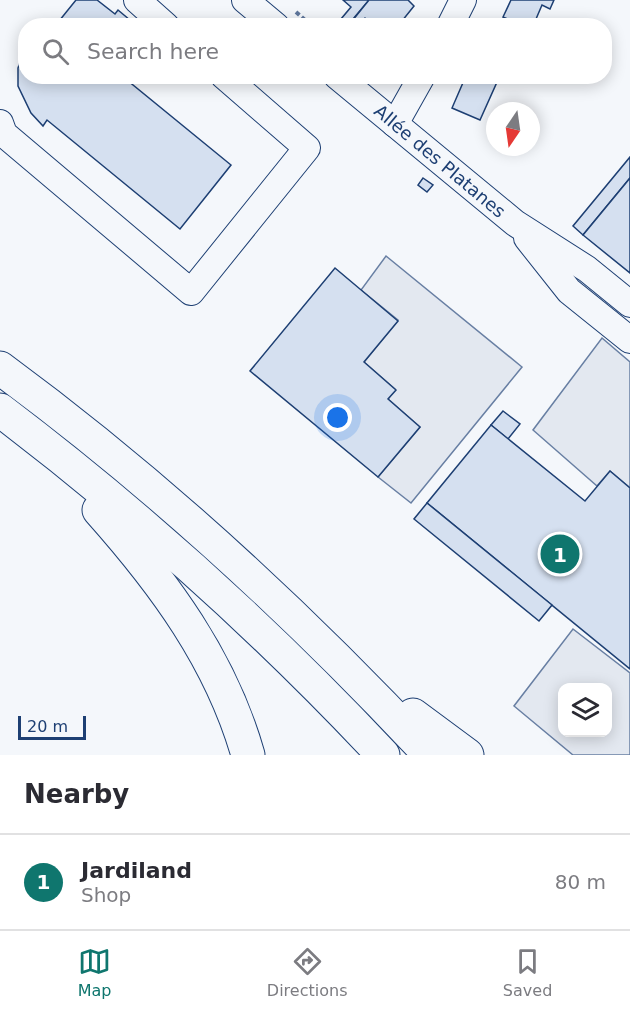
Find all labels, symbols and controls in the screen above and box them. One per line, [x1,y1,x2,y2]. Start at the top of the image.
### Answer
search box [18,18,612,84]
icon: search [39,35,72,68]
text: Search here [87,39,219,64]
street label: Allée des Platanes [370,100,510,222]
north arrow [486,102,540,156]
your location [323,403,352,432]
pin: 1 [540,532,580,576]
map controls [558,683,612,737]
button: layers [558,683,612,737]
scale bar [18,713,86,740]
text: 20 m [27,717,68,736]
text: Nearby [24,779,129,809]
text: Jardiland [81,858,192,883]
text: 1 [37,870,50,894]
text: 80 m [555,870,606,894]
text: Shop [81,883,131,907]
tab: Map [78,945,111,1000]
tab: Directions [267,945,347,1000]
tab: Saved [503,945,552,1000]

